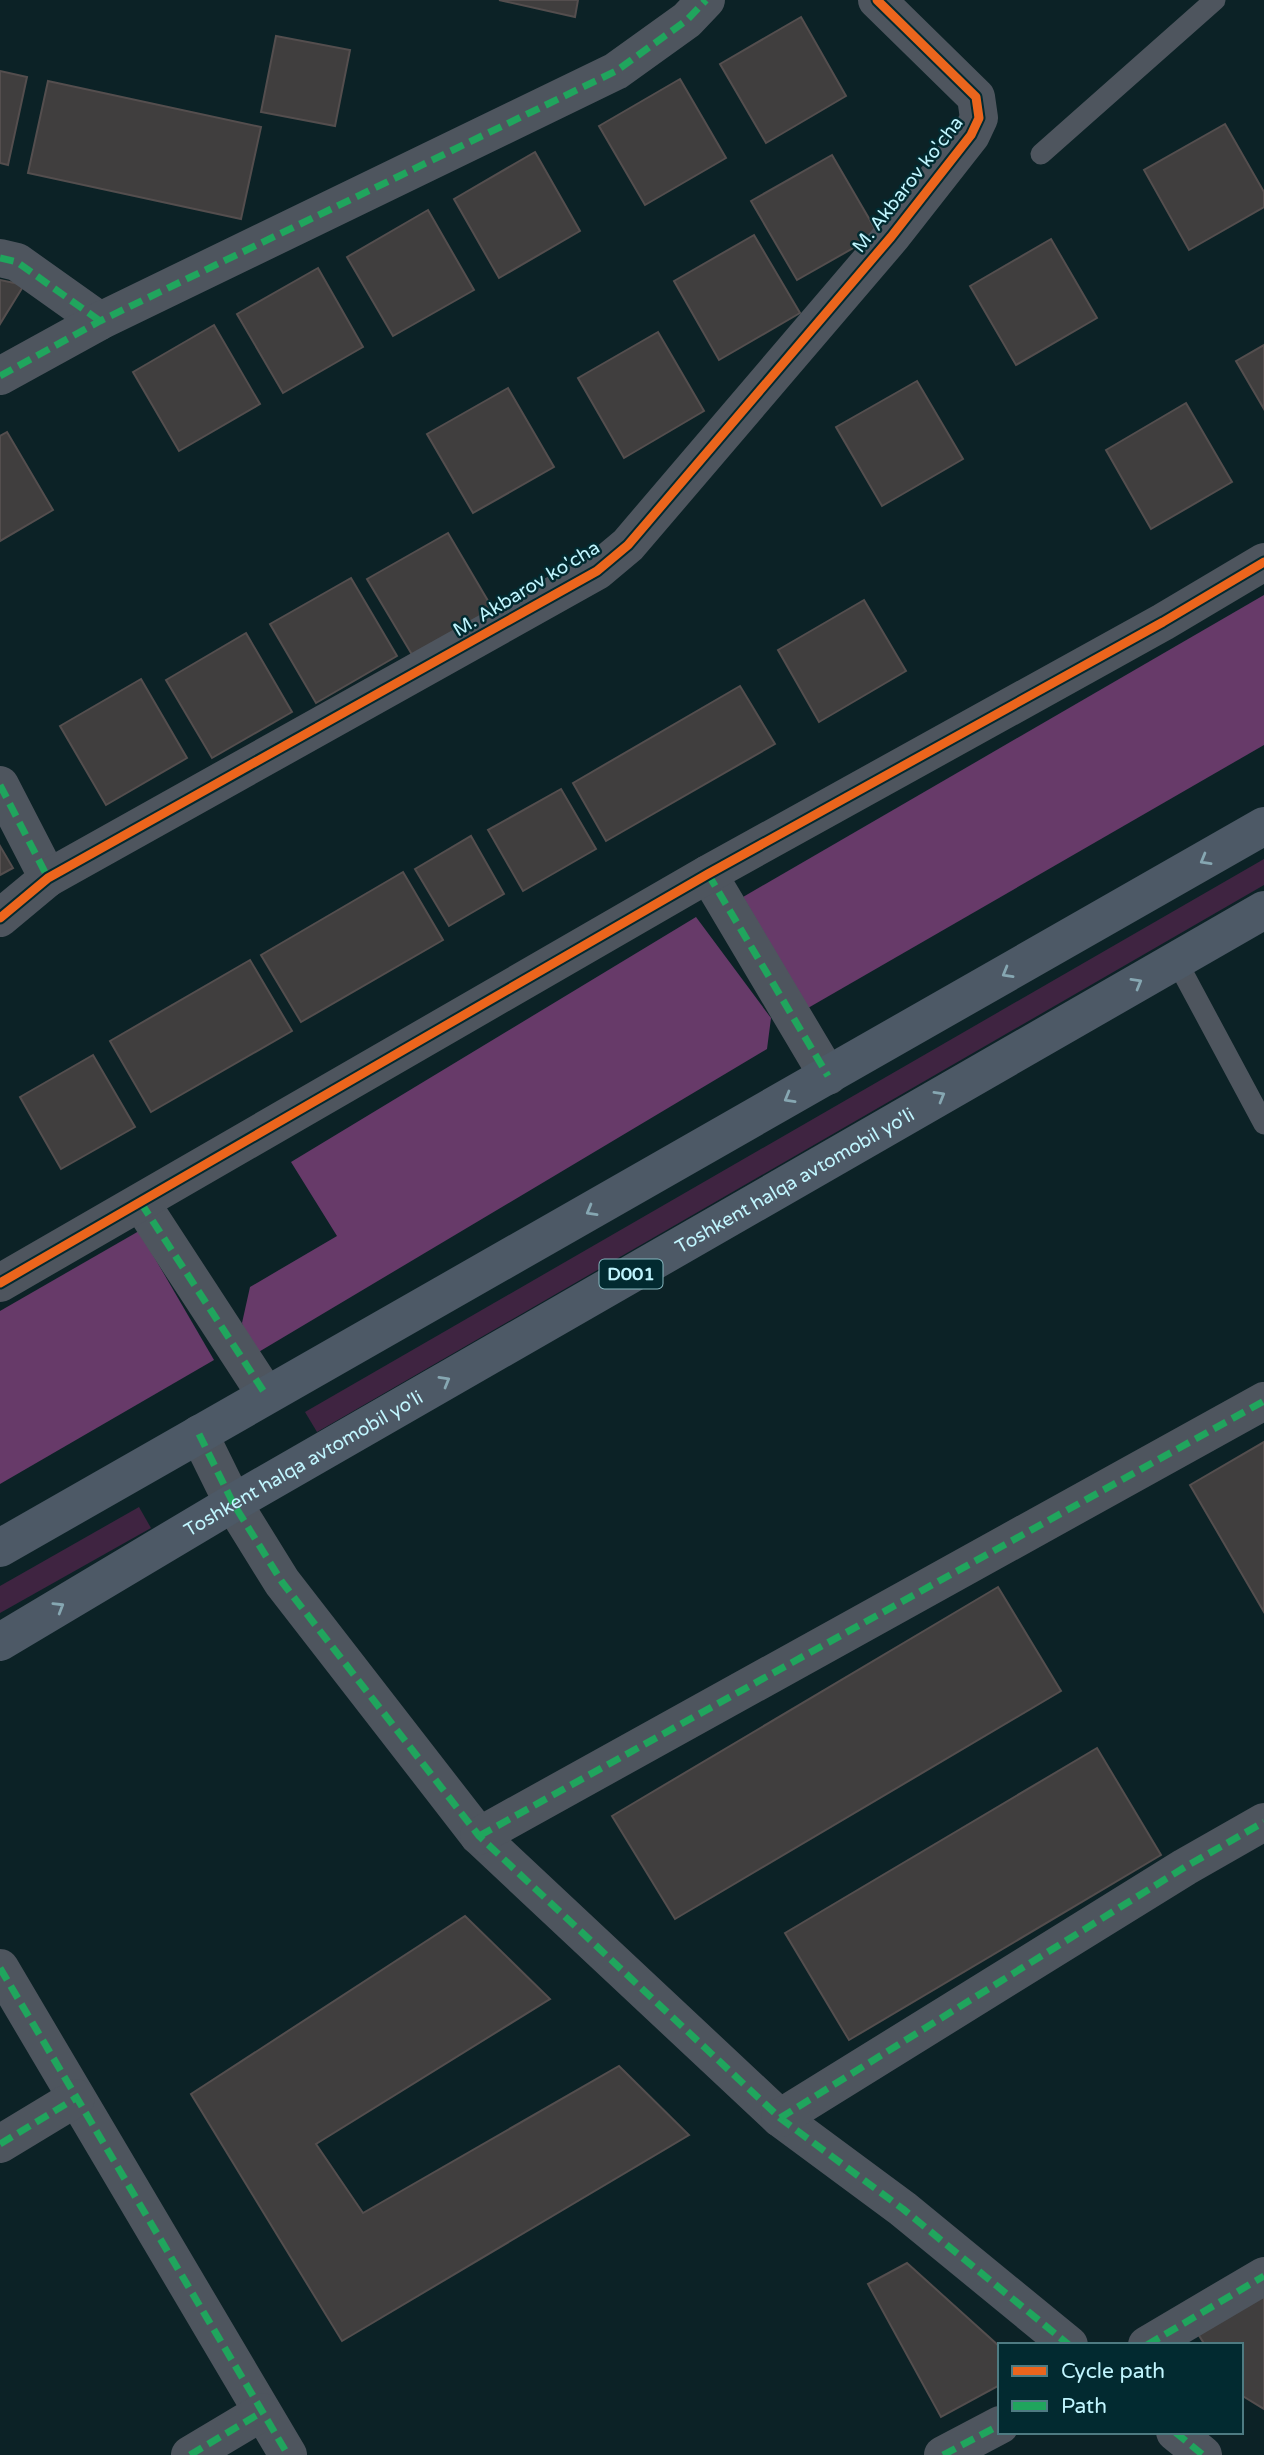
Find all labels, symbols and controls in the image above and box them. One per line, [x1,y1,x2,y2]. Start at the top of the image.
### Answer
street label: M. Akbarov ko'cha [848,112,968,257]
street label: M. Akbarov ko'cha [449,536,604,641]
one-way arrow [1199,852,1212,865]
one-way arrow [1002,965,1015,978]
one-way arrow [1130,978,1142,991]
one-way arrow [783,1090,796,1103]
one-way arrow [933,1091,945,1104]
street label: Toshkent halqa avtomobil yo'li [672,1104,918,1258]
one-way arrow [586,1203,598,1216]
road number: D001 [600,1260,662,1288]
one-way arrow [438,1376,451,1389]
street label: Toshkent halqa avtomobil yo'li [180,1386,427,1542]
one-way arrow [51,1602,64,1615]
legend [998,2343,1243,2434]
text: Cycle path [1061,2359,1165,2384]
text: Path [1061,2394,1107,2419]

